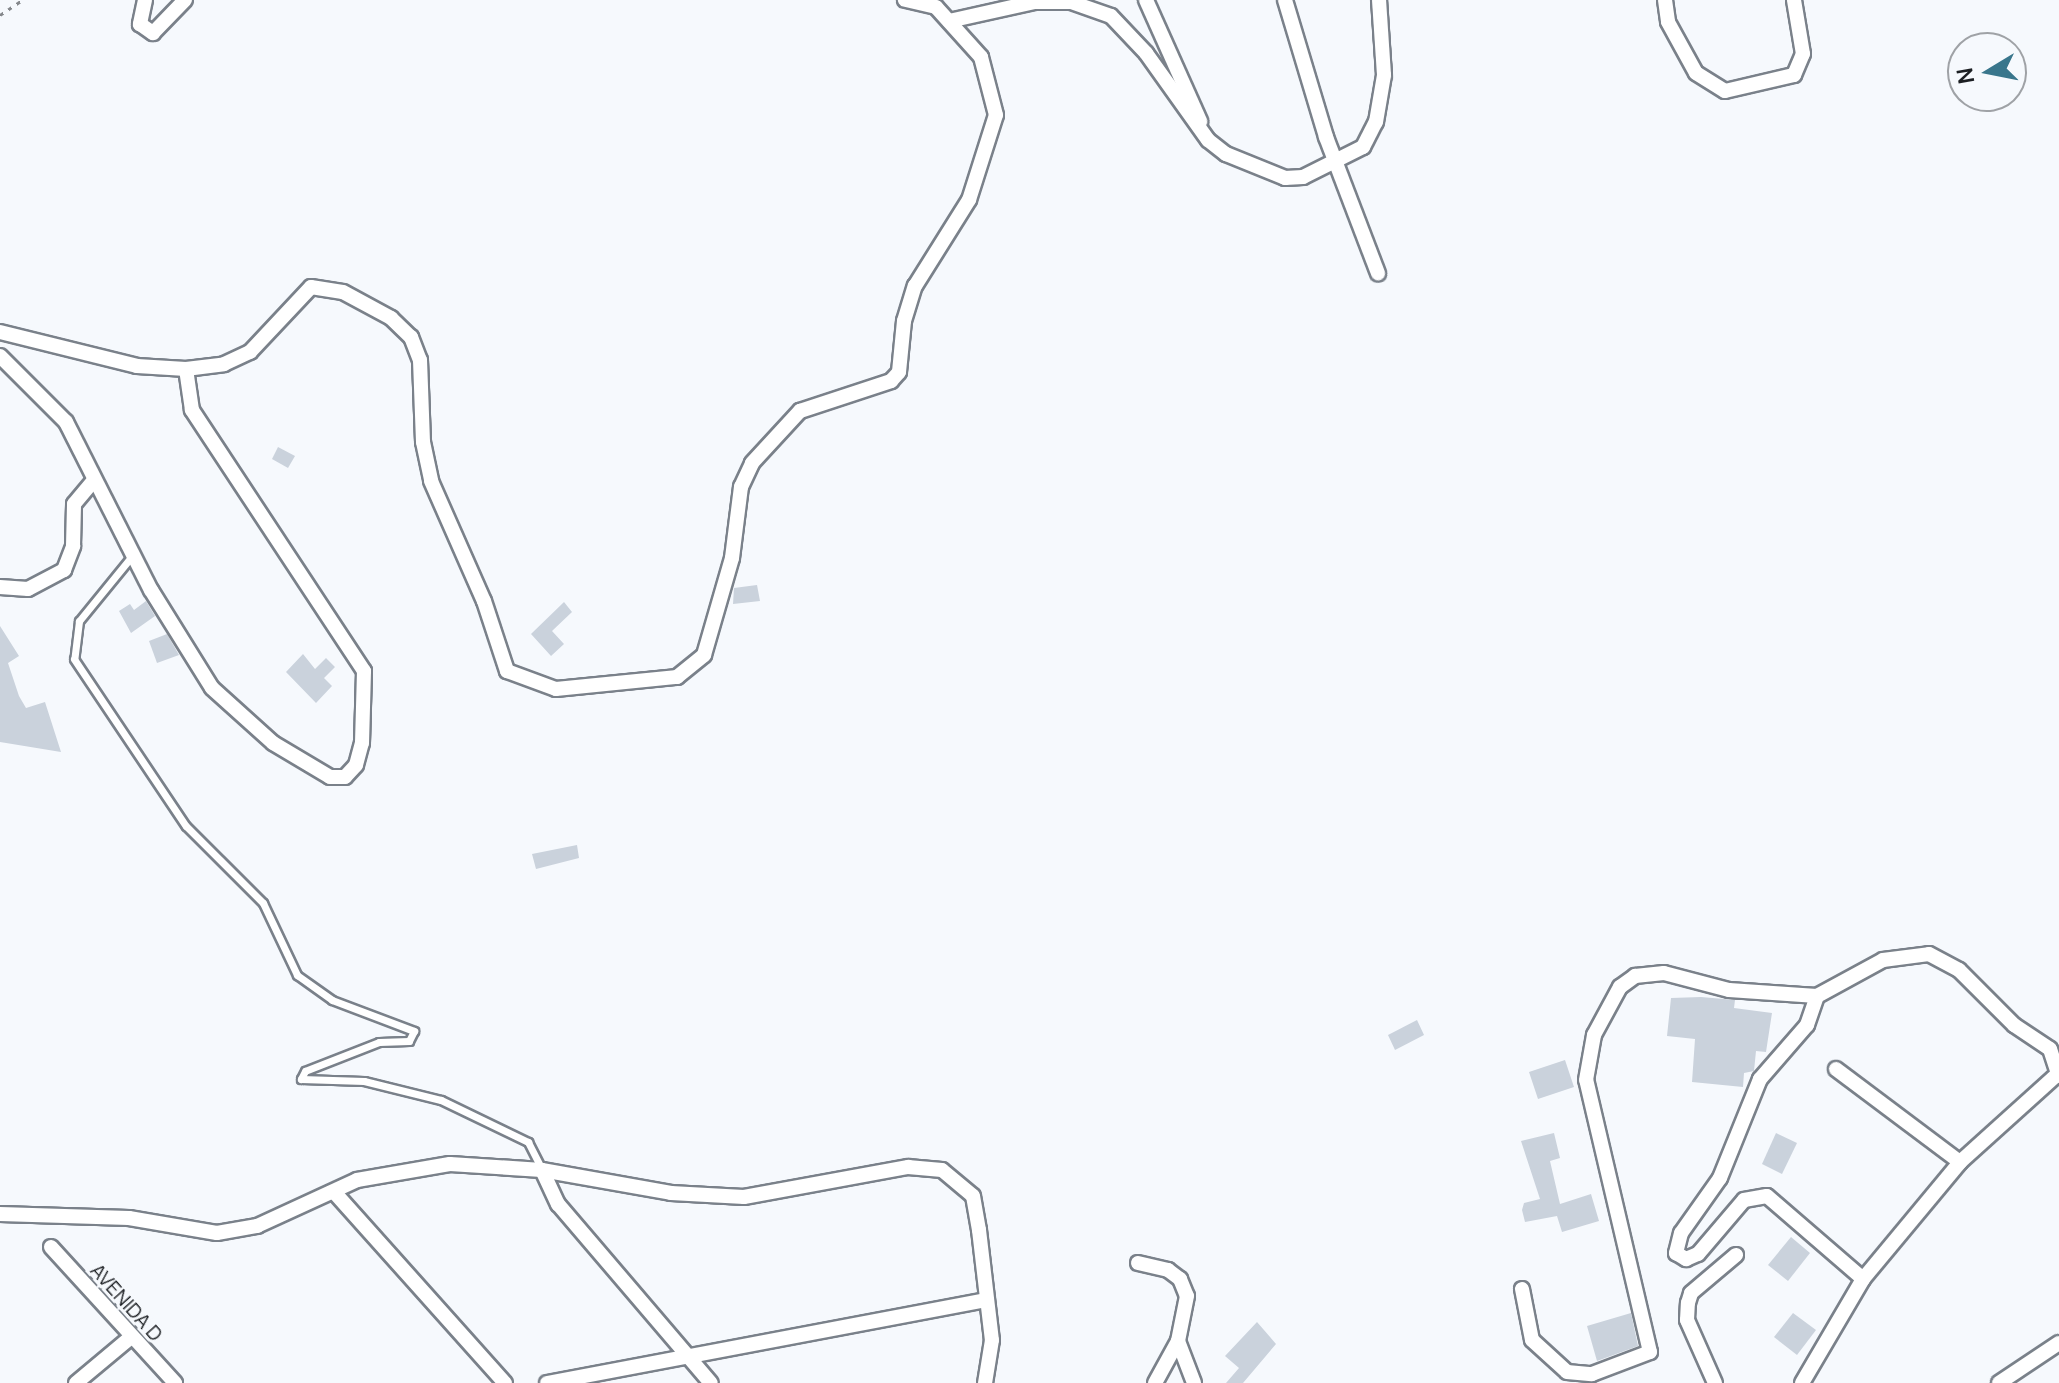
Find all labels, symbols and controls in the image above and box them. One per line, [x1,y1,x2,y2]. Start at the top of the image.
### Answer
north arrow [1947,32,2027,112]
text: N [1949,65,1981,86]
street label: AVENIDA D [86,1258,168,1346]

